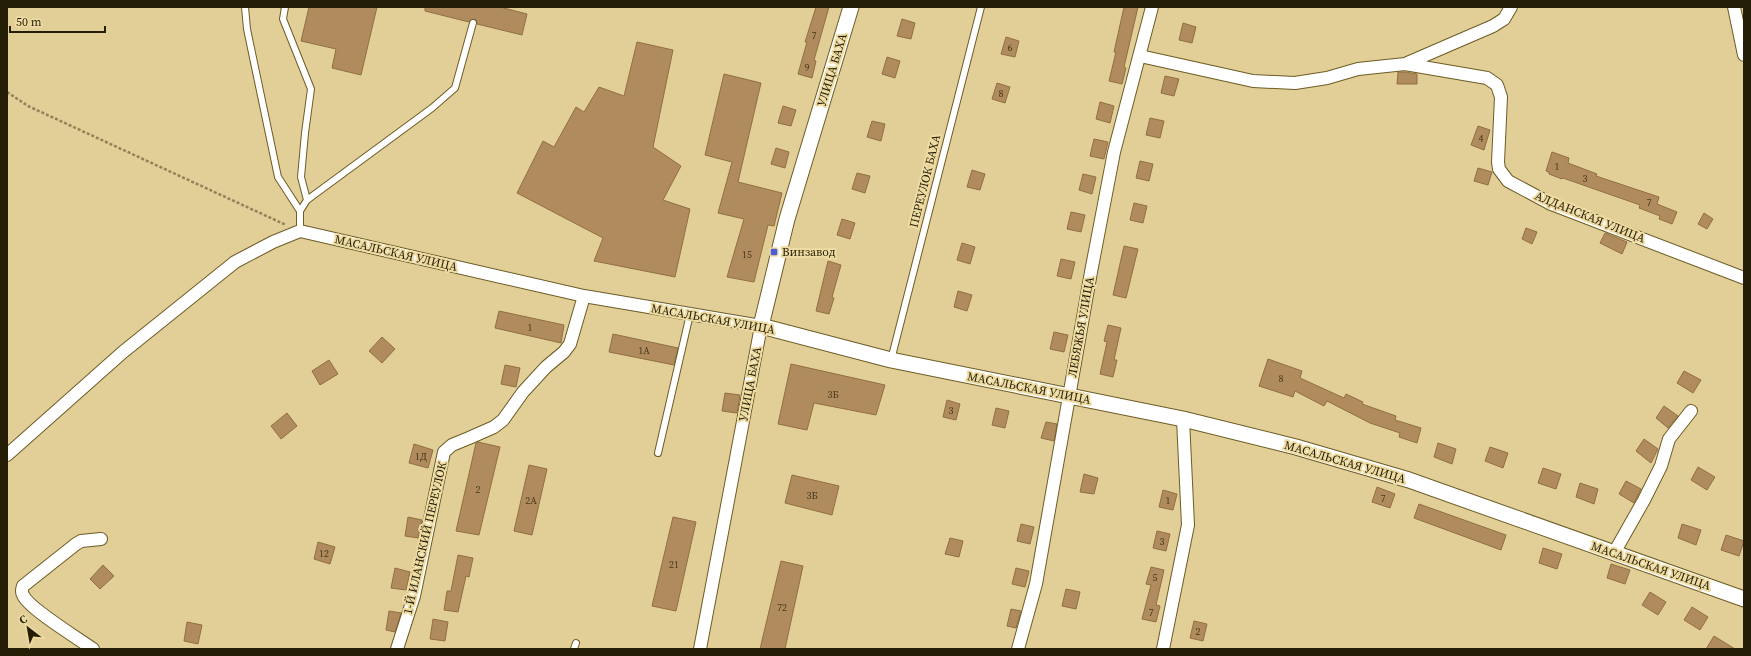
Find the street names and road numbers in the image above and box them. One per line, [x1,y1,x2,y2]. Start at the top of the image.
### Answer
street label: УЛИЦА БАХА [813,31,851,109]
street label: ПЕРЕУЛОК БАХА [906,133,944,229]
street label: АЛДАНСКАЯ УЛИЦА [1532,188,1648,246]
street label: МАСАЛЬСКАЯ УЛИЦА [333,231,459,275]
street label: ЛЕБЯЖЬЯ УЛИЦА [1064,276,1098,378]
street label: МАСАЛЬСКАЯ УЛИЦА [650,300,776,338]
street label: УЛИЦА БАХА [735,345,765,423]
street label: МАСАЛЬСКАЯ УЛИЦА [966,368,1092,408]
street label: МАСАЛЬСКАЯ УЛИЦА [1282,437,1408,487]
street label: 1-Й ИЛАНСКИЙ ПЕРЕУЛОК [400,460,450,616]
street label: МАСАЛЬСКАЯ УЛИЦА [1589,538,1713,594]

